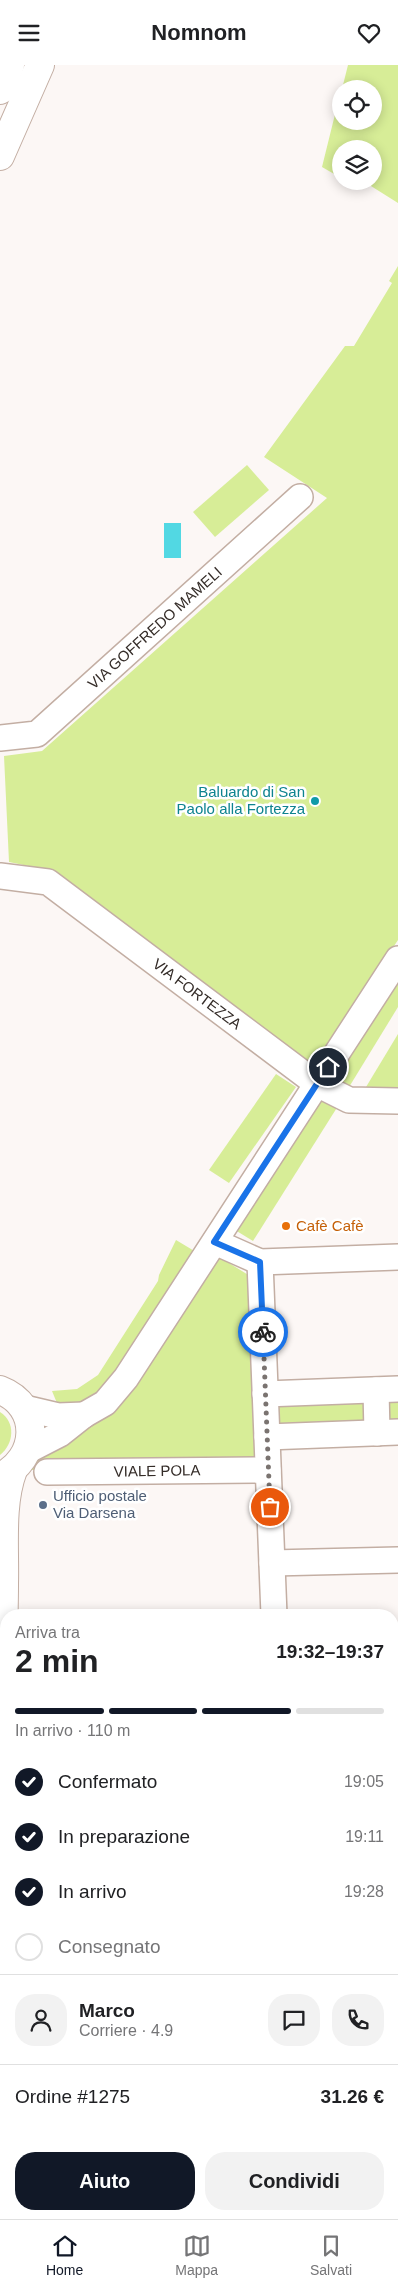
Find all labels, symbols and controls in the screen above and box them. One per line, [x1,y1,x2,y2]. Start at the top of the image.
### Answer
icon: menu [15,19,43,47]
icon: heart [355,19,383,47]
text: Nomnom [151,20,247,45]
map controls [332,80,382,190]
button: locate [332,80,382,130]
button: layers [332,140,382,190]
street label: VIA GOFFREDO MAMELI [84,563,225,692]
place label: Baluardo di San Paolo alla Fortezza [177,783,306,817]
marker: Baluardo di San Paolo alla Fortezza [309,795,321,807]
street label: VIA FORTEZZA [150,955,245,1032]
pin [307,1046,349,1088]
icon: home [314,1053,342,1081]
place label: Cafè Cafè [296,1217,364,1234]
marker: Cafè Cafè [280,1220,292,1232]
courier [238,1307,288,1357]
icon: bike [249,1318,277,1346]
street label: VIALE POLA [113,1461,200,1480]
pin [249,1486,291,1528]
place label: Ufficio postale Via Darsena [53,1487,147,1521]
icon: bag [256,1493,284,1521]
marker: Ufficio postale Via Darsena [37,1499,49,1511]
text: Arriva tra [15,1624,80,1641]
text: 19:32–19:37 [276,1641,384,1662]
text: 2 min [15,1643,99,1679]
text: In arrivo · 110 m [15,1722,130,1739]
icon: check [15,1768,43,1796]
text: Confermato [58,1771,157,1792]
text: 19:05 [344,1773,384,1790]
icon: check [15,1823,43,1851]
text: In preparazione [58,1826,190,1847]
text: 19:11 [345,1828,384,1845]
icon: check [15,1878,43,1906]
text: In arrivo [58,1881,127,1902]
text: 19:28 [344,1883,384,1900]
text: Consegnato [58,1936,160,1957]
button: person [15,1994,67,2046]
button: chat [268,1994,320,2046]
button: phone [332,1994,384,2046]
text: Marco [79,2000,135,2021]
text: Corriere · 4.9 [79,2022,173,2039]
text: Ordine #1275 [15,2086,130,2107]
text: 31.26 € [321,2086,384,2107]
button: Aiuto [15,2152,195,2210]
button: Condividi [205,2152,384,2210]
tab: Home [46,2232,83,2278]
tab: Mappa [175,2232,218,2278]
tab: Salvati [310,2232,352,2278]

